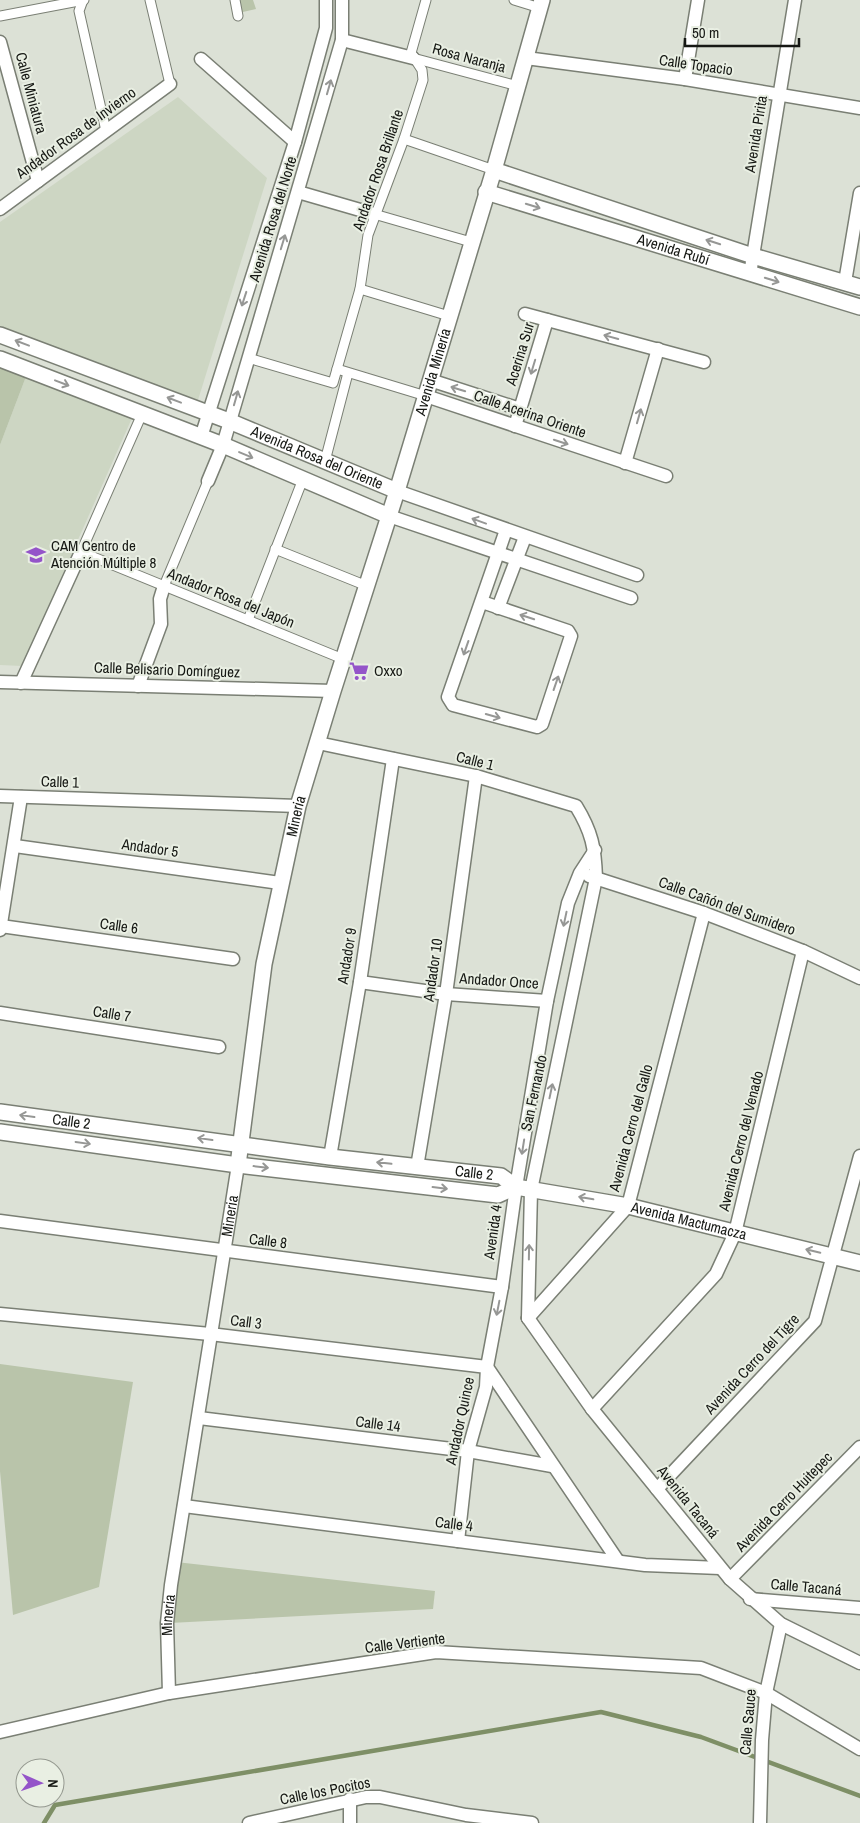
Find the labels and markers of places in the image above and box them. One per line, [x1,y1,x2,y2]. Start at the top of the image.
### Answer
place label: CAM Centro de Atención Múltiple 8 [50,535,156,573]
school or university icon: CAM Centro de Atención Múltiple 8 [25,544,47,566]
supermarket icon: Oxxo [348,660,370,682]
place label: Oxxo [374,660,403,681]

